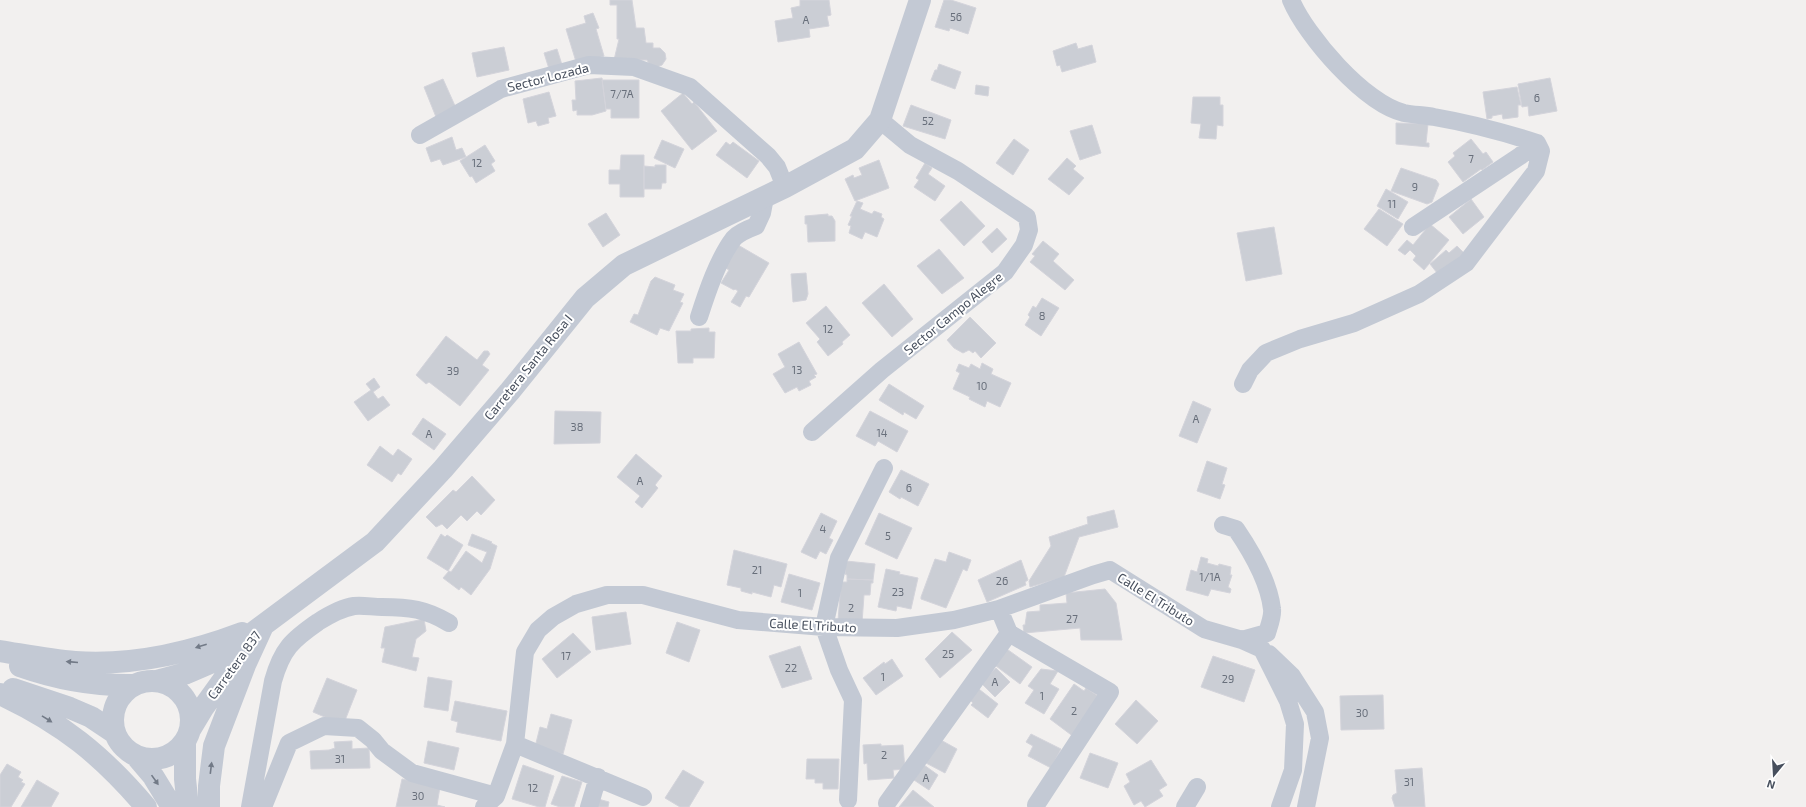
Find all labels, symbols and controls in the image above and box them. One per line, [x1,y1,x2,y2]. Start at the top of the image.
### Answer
house number: 56 [950,10,962,23]
house number: A [803,13,810,26]
street label: Sector Lozada [506,59,590,95]
house number: 7/7A [610,87,634,100]
house number: 6 [1534,91,1540,104]
house number: 52 [922,114,934,127]
house number: 7 [1468,152,1474,165]
house number: 12 [472,156,482,169]
house number: 9 [1412,180,1418,193]
house number: 11 [1388,197,1396,210]
street label: Sector Campo Alegre [900,268,1006,358]
house number: 8 [1039,309,1045,322]
street label: Carretera Santa Rosa I [480,311,576,423]
house number: 12 [823,322,833,335]
house number: 13 [792,363,802,376]
house number: 39 [447,364,459,377]
house number: 10 [976,379,988,392]
house number: A [1193,412,1200,425]
house number: 38 [571,420,583,433]
house number: 14 [876,426,888,439]
house number: A [426,427,433,440]
house number: A [637,474,644,487]
house number: 6 [906,481,912,494]
house number: 4 [820,522,827,535]
house number: 5 [885,529,891,542]
house number: 21 [752,563,762,576]
street label: Calle El Tributo [1115,569,1197,629]
house number: 1/1A [1199,570,1221,583]
house number: 26 [996,574,1008,587]
house number: 23 [892,585,904,598]
house number: 1 [798,586,802,599]
house number: 2 [848,601,854,614]
house number: 27 [1066,612,1078,625]
street label: Calle El Tributo [769,615,857,635]
street label: Carretera 837 [204,627,264,702]
one-way arrow [194,643,206,649]
house number: 25 [942,647,954,660]
house number: 17 [561,649,571,662]
one-way arrow [66,658,78,665]
house number: 22 [785,661,797,674]
house number: 1 [881,670,885,683]
house number: 29 [1222,672,1234,685]
house number: A [992,675,999,688]
house number: 1 [1040,689,1044,702]
house number: 2 [1071,704,1077,717]
house number: 30 [1356,706,1368,719]
one-way arrow [42,715,52,723]
house number: 2 [881,748,887,761]
house number: 31 [335,752,345,765]
north arrow [1754,755,1794,795]
one-way arrow [208,762,214,774]
house number: A [923,771,930,784]
one-way arrow [151,775,159,786]
house number: 31 [1404,775,1414,788]
text: N [1765,778,1777,792]
house number: 12 [528,781,538,794]
house number: 30 [412,789,424,802]

